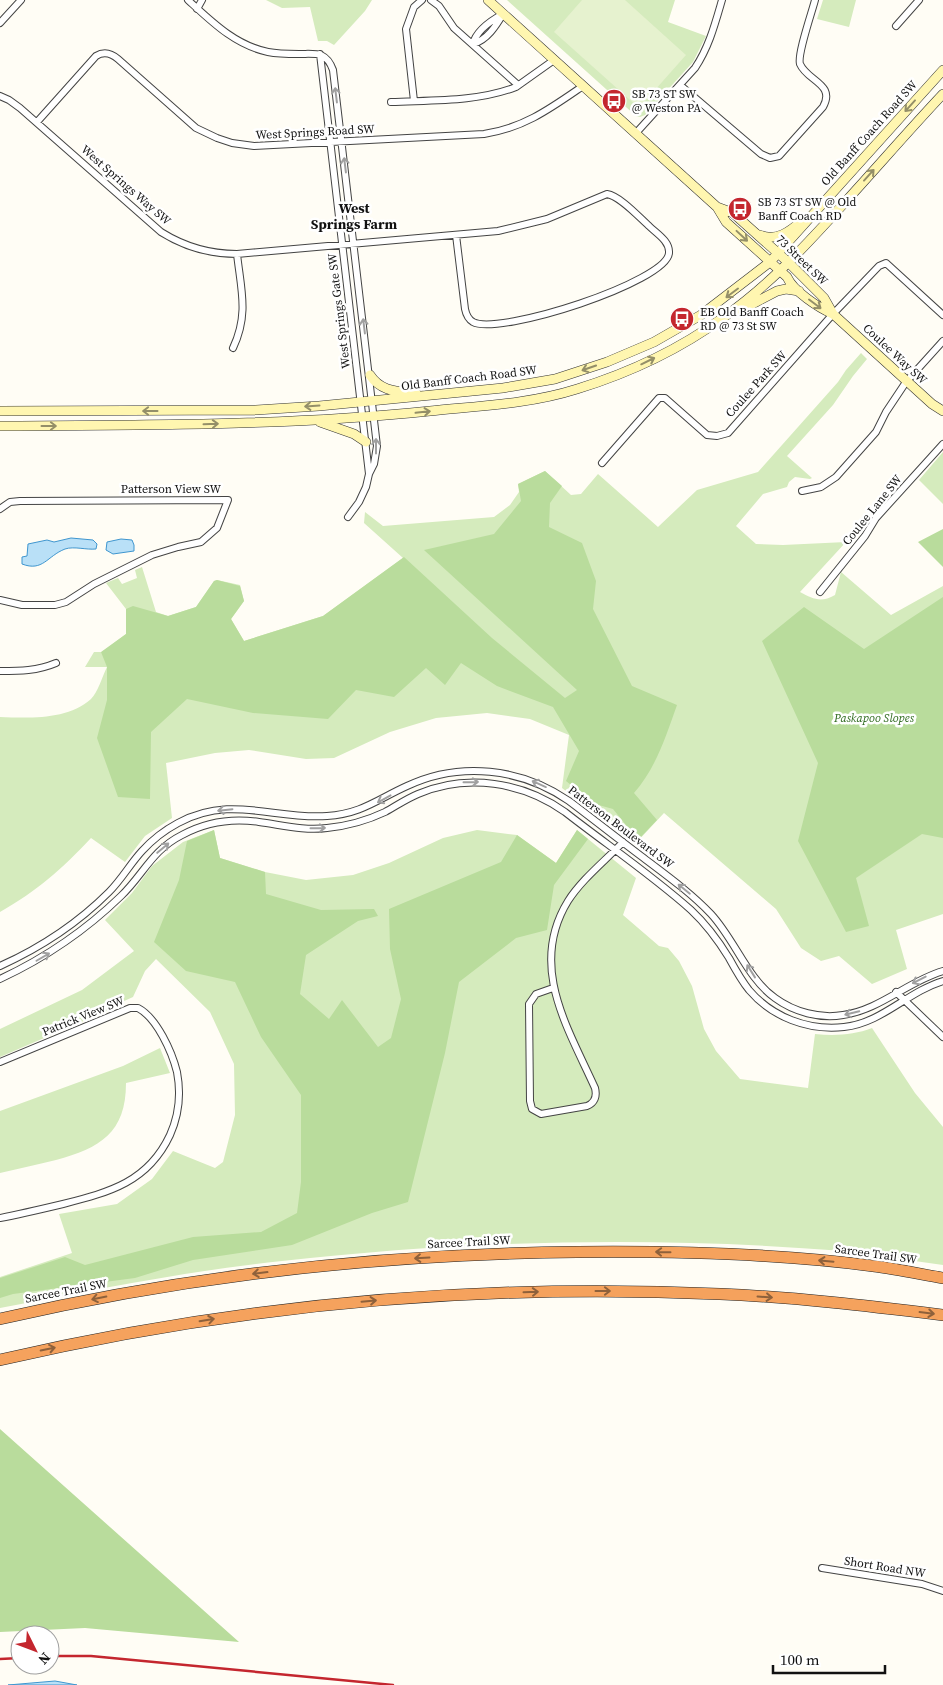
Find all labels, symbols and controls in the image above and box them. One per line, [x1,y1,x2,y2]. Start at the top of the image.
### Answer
street label: Old Banff Coach Road SW [817,77,921,189]
place label: SB 73 ST SW @ Weston PA [632,86,701,116]
one-way arrow [331,88,341,104]
bus stop icon: SB 73 ST SW @ Weston PA [601,88,627,114]
one-way arrow [905,99,916,112]
street label: West Springs Road SW [255,121,375,143]
street label: West Springs Way SW [78,141,175,229]
one-way arrow [340,157,350,173]
one-way arrow [863,169,875,182]
place label: SB 73 ST SW @ Old Banff Coach RD [758,194,857,224]
bus stop icon: SB 73 ST SW @ Old Banff Coach RD [727,196,753,222]
district label: West Springs Farm [311,198,398,234]
one-way arrow [735,230,748,242]
street label: 73 Street SW [773,231,832,289]
street label: West Springs Gate SW [324,252,354,370]
one-way arrow [726,287,739,298]
one-way arrow [808,299,822,309]
place label: EB Old Banff Coach RD @ 73 St SW [700,304,804,334]
bus stop icon: EB Old Banff Coach RD @ 73 St SW [669,306,695,332]
one-way arrow [359,319,369,335]
street label: Coulee Way SW [859,320,931,388]
street label: Coulee Park SW [722,347,790,421]
one-way arrow [641,356,656,366]
street label: Old Banff Coach Road SW [400,362,538,394]
one-way arrow [582,364,598,374]
one-way arrow [305,402,321,411]
one-way arrow [142,406,158,416]
one-way arrow [415,407,431,416]
one-way arrow [202,419,219,429]
one-way arrow [40,421,56,431]
one-way arrow [371,438,381,454]
street label: Coulee Lane SW [839,471,906,549]
street label: Patterson View SW [121,481,222,497]
park label: Paskapoo Slopes [833,710,915,726]
one-way arrow [463,778,479,787]
one-way arrow [532,778,547,788]
street label: Patterson Boulevard SW [565,782,677,872]
one-way arrow [377,794,391,804]
one-way arrow [217,805,233,815]
one-way arrow [309,824,325,833]
one-way arrow [156,843,169,854]
one-way arrow [678,884,691,895]
one-way arrow [36,952,51,962]
one-way arrow [745,965,755,979]
one-way arrow [912,976,927,985]
street label: Patrick View SW [40,992,127,1040]
one-way arrow [845,1009,861,1018]
street label: Sarcee Trail SW [427,1232,511,1252]
street label: Sarcee Trail SW [834,1240,919,1268]
one-way arrow [656,1247,672,1257]
one-way arrow [414,1253,430,1262]
one-way arrow [818,1257,834,1266]
one-way arrow [252,1268,268,1278]
street label: Sarcee Trail SW [24,1275,109,1307]
one-way arrow [594,1286,610,1296]
one-way arrow [523,1288,539,1297]
one-way arrow [757,1292,773,1302]
one-way arrow [92,1294,108,1304]
one-way arrow [361,1296,377,1306]
one-way arrow [918,1308,934,1318]
one-way arrow [199,1315,215,1325]
one-way arrow [39,1344,55,1353]
street label: Short Road NW [843,1553,927,1581]
north arrow [10,1625,60,1675]
scale bar [773,1642,886,1674]
text: N [34,1648,56,1669]
text: 100 m [780,1649,820,1670]

